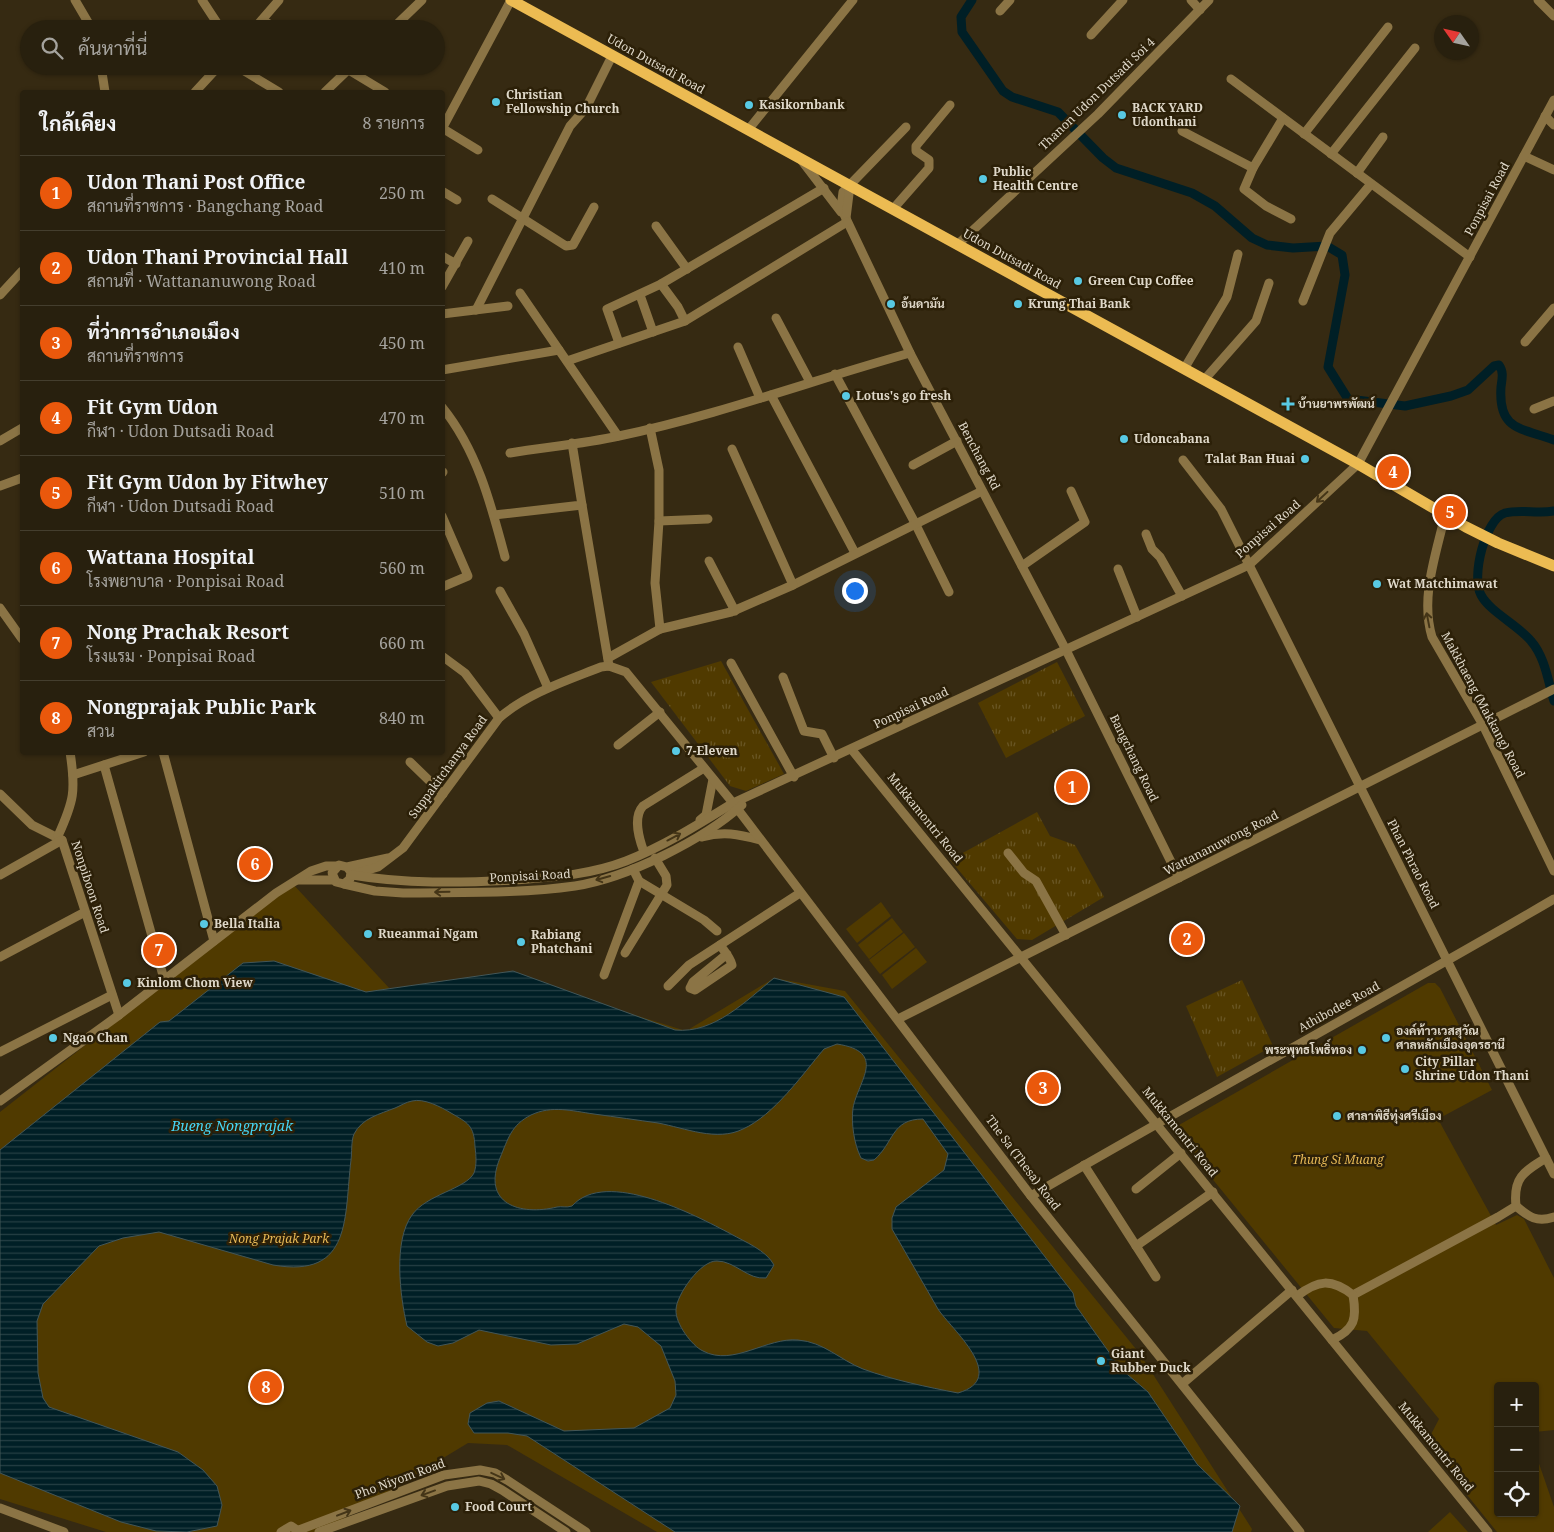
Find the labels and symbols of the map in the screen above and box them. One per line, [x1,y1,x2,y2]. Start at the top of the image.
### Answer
north arrow [1434,15,1479,60]
street label: Udon Dutsadi Road [604,30,709,98]
street label: Thanon Udon Dutsadi Soi 4 [1035,33,1159,154]
place label: Christian Fellowship Church [506,86,619,117]
marker: Christian Fellowship Church [490,96,502,108]
place label: Kasikornbank [759,96,845,113]
marker: Kasikornbank [743,99,755,111]
place label: BACK YARD Udonthani [1132,99,1203,130]
marker: BACK YARD Udonthani [1116,109,1128,121]
street label: Ponpisai Road [1460,158,1513,239]
place label: Public Health Centre [993,163,1078,194]
marker: Public Health Centre [977,173,989,185]
street label: Udon Dutsadi Road [960,225,1065,293]
place label: Green Cup Coffee [1088,272,1194,289]
marker: Green Cup Coffee [1072,275,1084,287]
place label: อ้นดามัน [901,295,945,312]
place label: Krung Thai Bank [1028,295,1131,312]
marker: อ้นดามัน [885,298,897,310]
marker: Krung Thai Bank [1012,298,1024,310]
place label: Lotus's go fresh [856,387,951,404]
marker: Lotus's go fresh [840,390,852,402]
place label: บ้านยาพรพัฒน์ [1298,395,1376,412]
marker: บ้านยาพรพัฒน์ [1282,398,1294,410]
street label: Benchang Rd [954,419,1005,493]
place label: Udoncabana [1134,430,1210,447]
marker: Udoncabana [1118,433,1130,445]
place label: Talat Ban Huai [1205,450,1296,467]
marker: Talat Ban Huai [1299,453,1311,465]
pin: 4 [1377,453,1409,491]
one-way arrow [1316,491,1329,503]
pin: 5 [1434,493,1466,531]
street label: Ponpisai Road [1231,495,1304,562]
place label: Wat Matchimawat [1387,575,1498,592]
your location [842,578,868,604]
marker: Wat Matchimawat [1371,578,1383,590]
one-way arrow [1423,613,1432,629]
street label: Makkhaeng (Makkang) Road [1438,629,1530,781]
street label: Ponpisai Road [870,682,952,732]
street label: Suppakitchanya Road [404,711,491,822]
street label: Bangchang Road [1106,711,1163,805]
place label: 7-Eleven [686,742,738,759]
marker: 7-Eleven [670,745,682,757]
pin: 1 [1056,768,1088,806]
street label: Mukkamontri Road [884,769,967,867]
street label: Wattananuwong Road [1160,806,1282,879]
street label: Phan Phrao Road [1384,816,1444,912]
one-way arrow [667,832,681,842]
street label: Nonpiboon Road [68,839,114,936]
pin: 6 [239,845,271,883]
street label: Ponpisai Road [489,865,572,886]
one-way arrow [596,874,612,884]
one-way arrow [434,887,450,897]
place label: Bella Italia [214,915,280,932]
marker: Bella Italia [198,918,210,930]
pin: 2 [1171,920,1203,958]
place label: Rueanmai Ngam [378,925,478,942]
place label: Rabiang Phatchani [531,926,593,957]
marker: Rueanmai Ngam [362,928,374,940]
pin: 7 [143,931,175,969]
marker: Rabiang Phatchani [515,936,527,948]
place label: Kinlom Chom View [137,974,253,991]
marker: Kinlom Chom View [121,977,133,989]
street label: Athibodee Road [1295,977,1383,1036]
place label: องค์ท้าวเวสสุวัณ ศาลหลักเมืองอุดรธานี [1396,1022,1505,1053]
place label: Ngao Chan [63,1029,128,1046]
marker: Ngao Chan [47,1032,59,1044]
marker: องค์ท้าวเวสสุวัณ ศาลหลักเมืองอุดรธานี [1380,1032,1392,1044]
place label: พระพุทธโพธิ์ทอง [1265,1038,1352,1058]
marker: พระพุทธโพธิ์ทอง [1356,1044,1368,1056]
place label: City Pillar Shrine Udon Thani [1415,1053,1530,1084]
marker: City Pillar Shrine Udon Thani [1399,1063,1411,1075]
pin: 3 [1027,1069,1059,1107]
street label: Mukkamontri Road [1139,1083,1222,1181]
place label: ศาลาพิธีทุ่งศรีเมือง [1347,1107,1442,1124]
marker: ศาลาพิธีทุ่งศรีเมือง [1331,1110,1343,1122]
street label: The Sa (Thesa) Road [982,1112,1065,1214]
water label: Bueng Nongprajak [170,1116,294,1135]
park label: Thung Si Muang [1292,1151,1385,1168]
park label: Nong Prajak Park [228,1230,330,1247]
place label: Giant Rubber Duck [1111,1345,1191,1376]
marker: Giant Rubber Duck [1095,1355,1107,1367]
pin: 8 [250,1368,282,1406]
street label: Mukkamontri Road [1395,1398,1478,1496]
street label: Pho Niyom Road [352,1454,448,1503]
one-way arrow [491,1471,506,1481]
one-way arrow [421,1489,436,1498]
place label: Food Court [465,1498,532,1515]
marker: Food Court [449,1501,461,1513]
one-way arrow [336,1508,352,1517]

